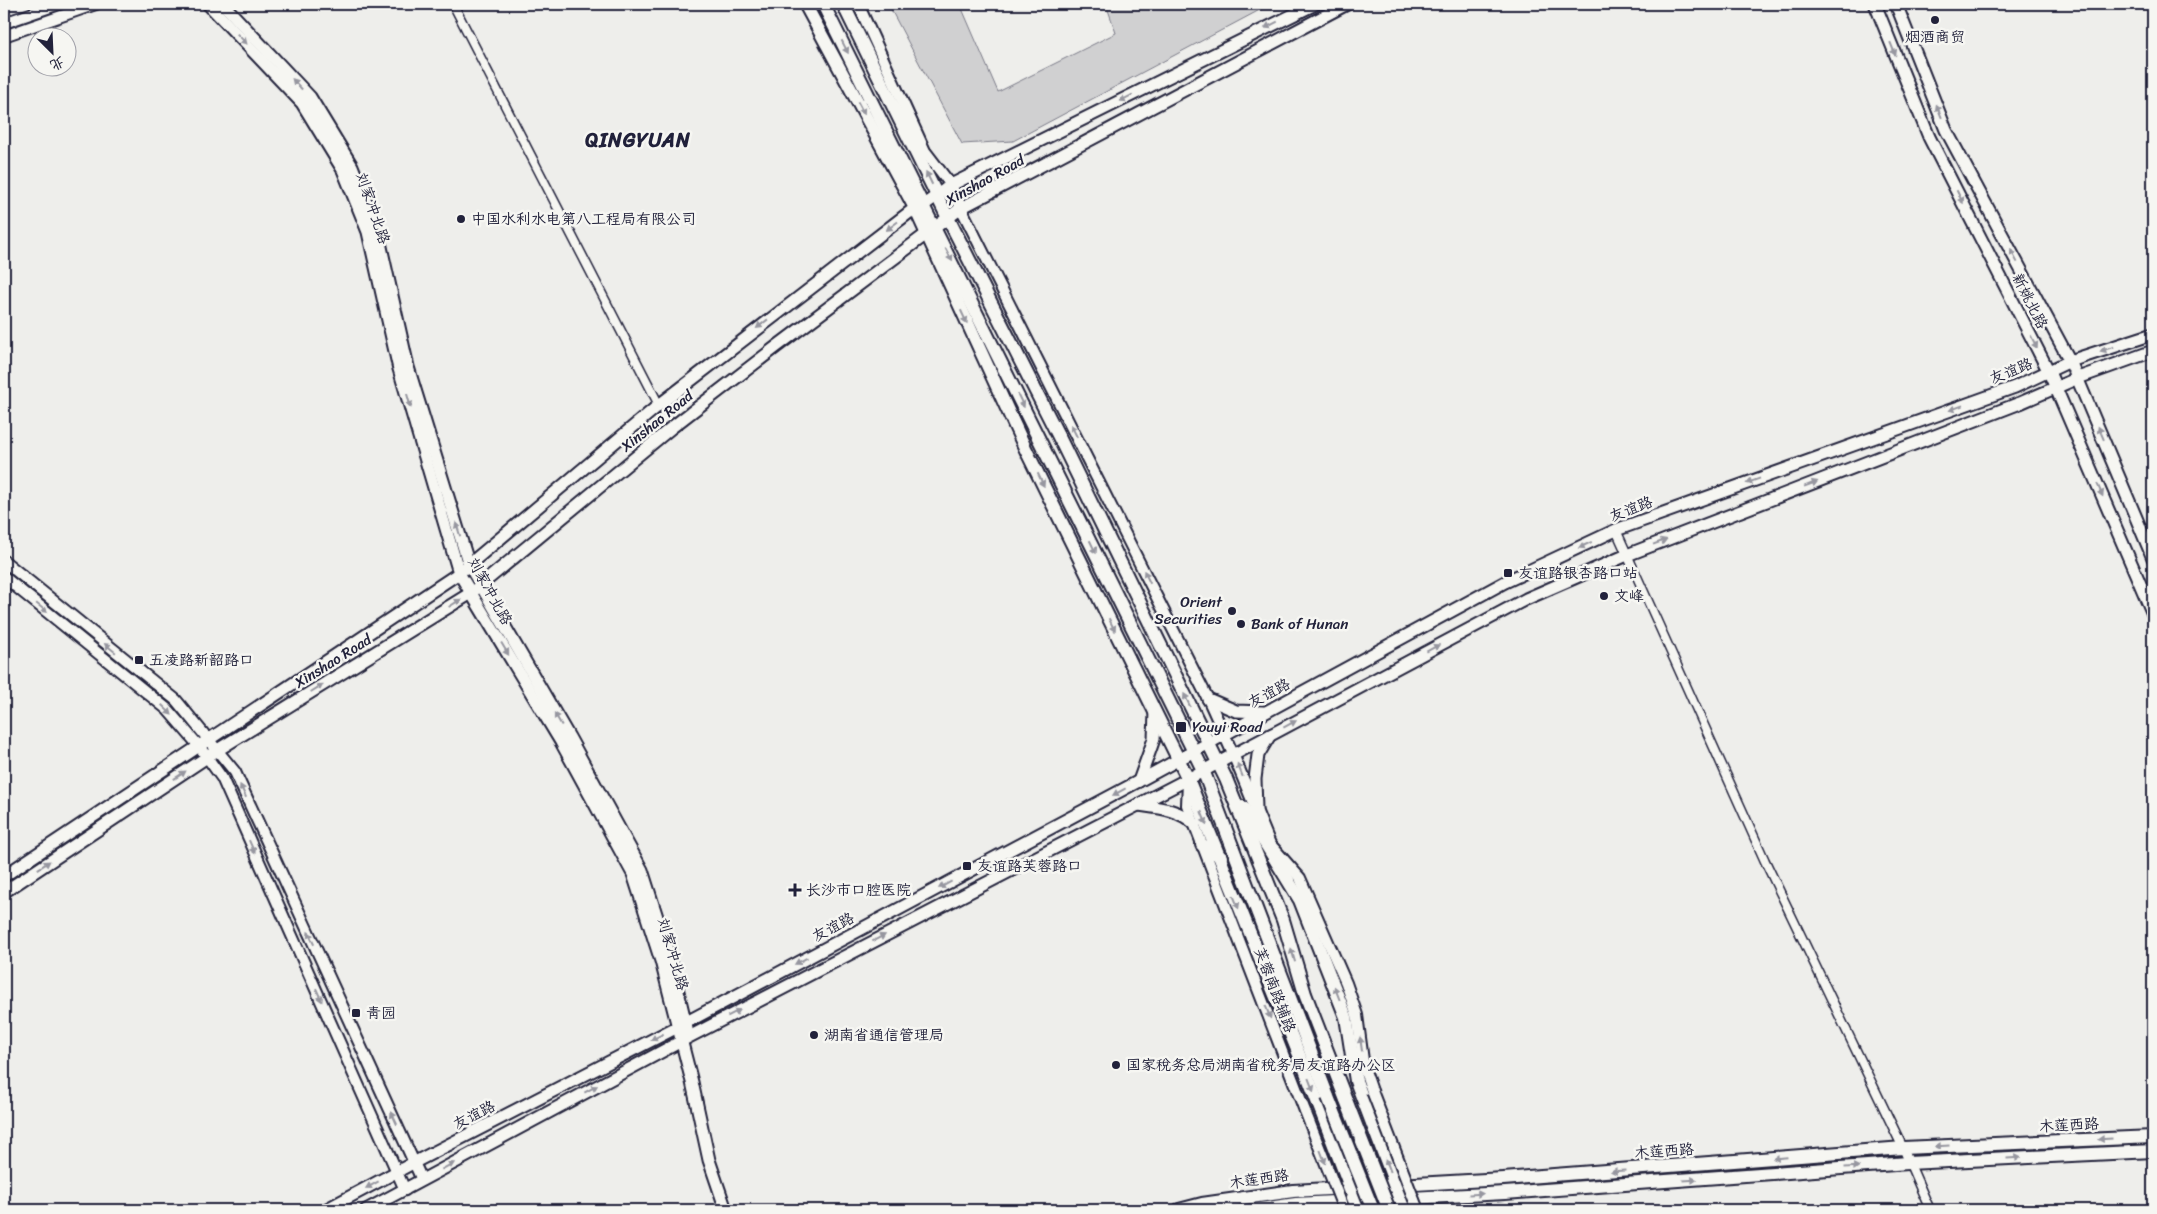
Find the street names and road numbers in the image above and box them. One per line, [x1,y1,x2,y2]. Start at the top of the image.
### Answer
street label: Xinshao Road [940,147,1030,213]
street label: 刘家冲北路 [348,168,398,248]
street label: 新姚北路 [2005,268,2055,334]
street label: 友谊路 [1985,351,2037,391]
street label: Xinshao Road [614,383,700,459]
street label: 友谊路 [1605,489,1657,529]
street label: 刘家冲北路 [460,552,520,630]
street label: Xinshao Road [288,626,378,696]
street label: 友谊路 [1243,671,1295,715]
street label: 友谊路 [807,905,859,949]
street label: 刘家冲北路 [650,914,696,994]
street label: 芙蓉南路辅路 [1247,943,1303,1037]
street label: 友谊路 [448,1093,500,1137]
street label: 木莲西路 [2038,1110,2100,1140]
street label: 木莲西路 [1633,1136,1695,1166]
street label: 木莲西路 [1227,1162,1291,1196]

